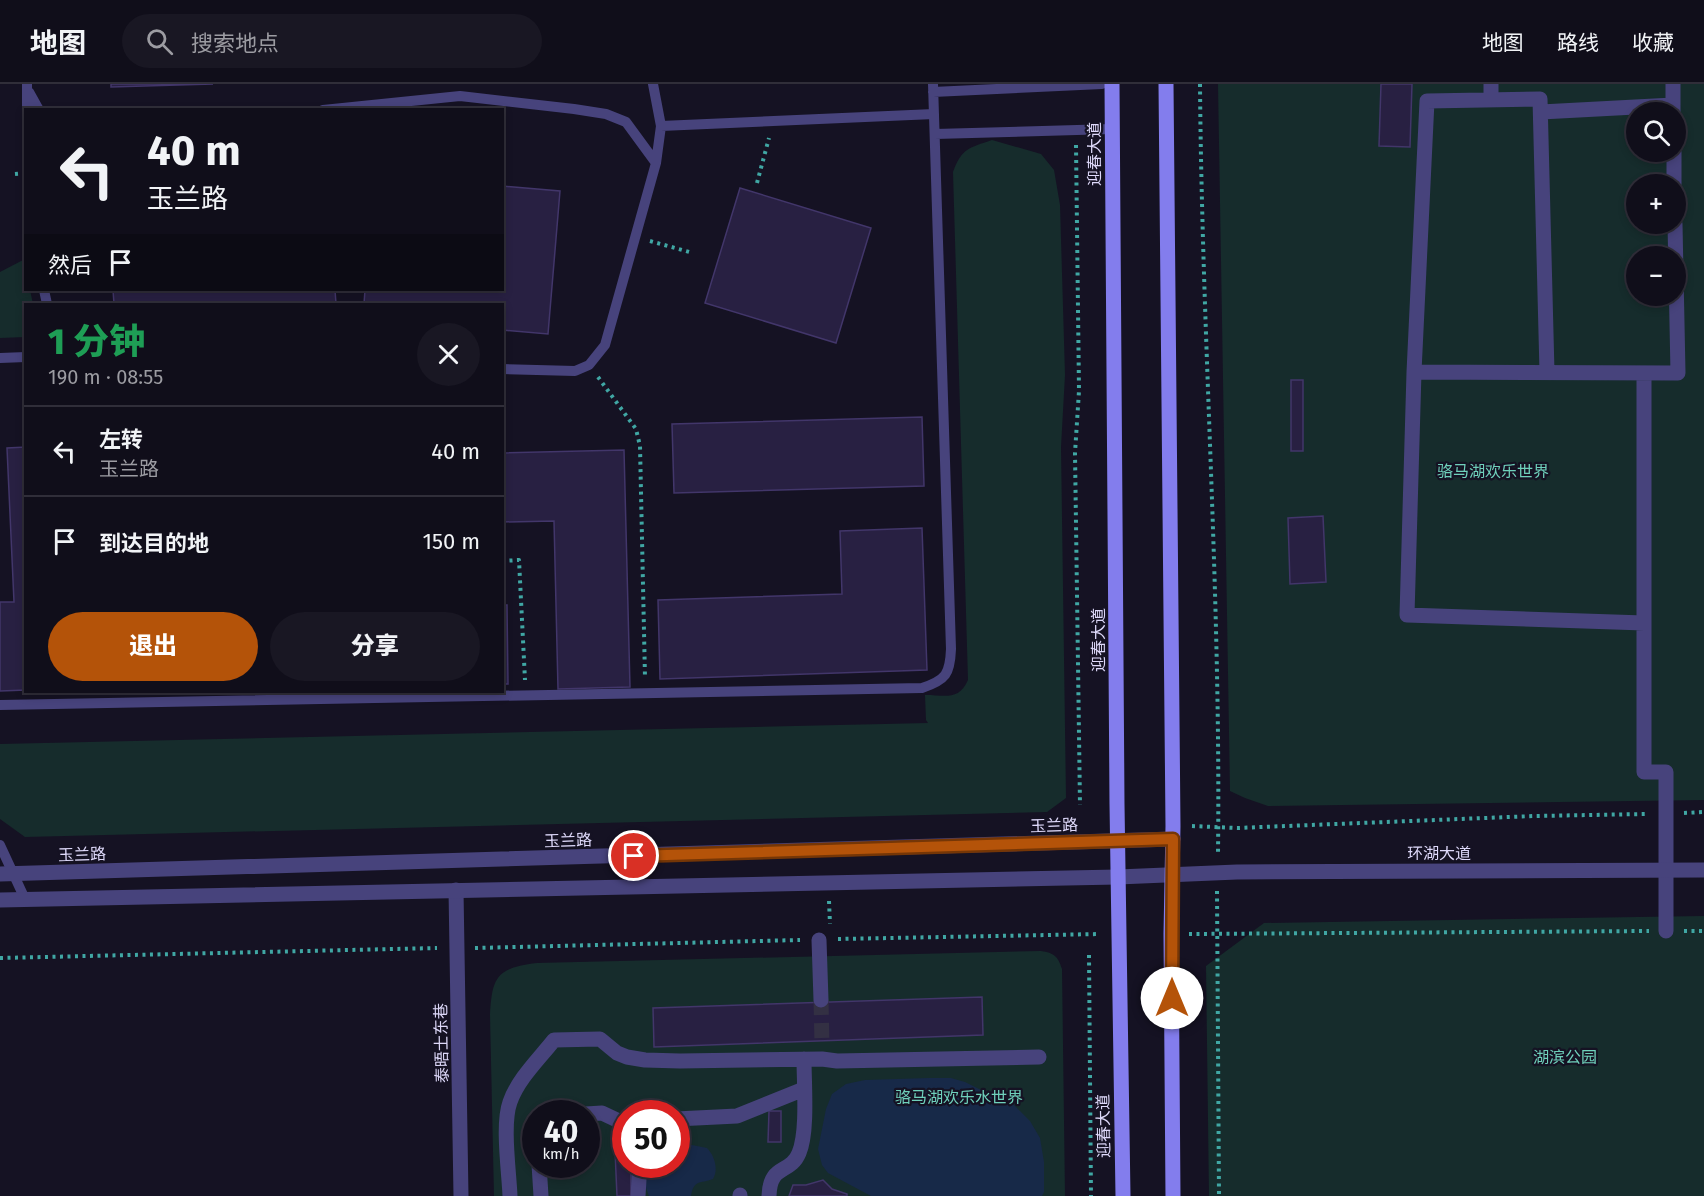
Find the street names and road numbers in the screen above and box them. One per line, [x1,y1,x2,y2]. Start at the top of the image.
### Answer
street label: 迎春大道 [1085,122,1104,186]
street label: 迎春大道 [1089,608,1108,672]
street label: 玉兰路 [1030,815,1078,836]
street label: 玉兰路 [544,830,592,851]
street label: 玉兰路 [58,844,106,865]
street label: 环湖大道 [1407,844,1471,863]
street label: 泰晤士东巷 [431,1003,452,1083]
street label: 迎春大道 [1093,1094,1114,1158]

